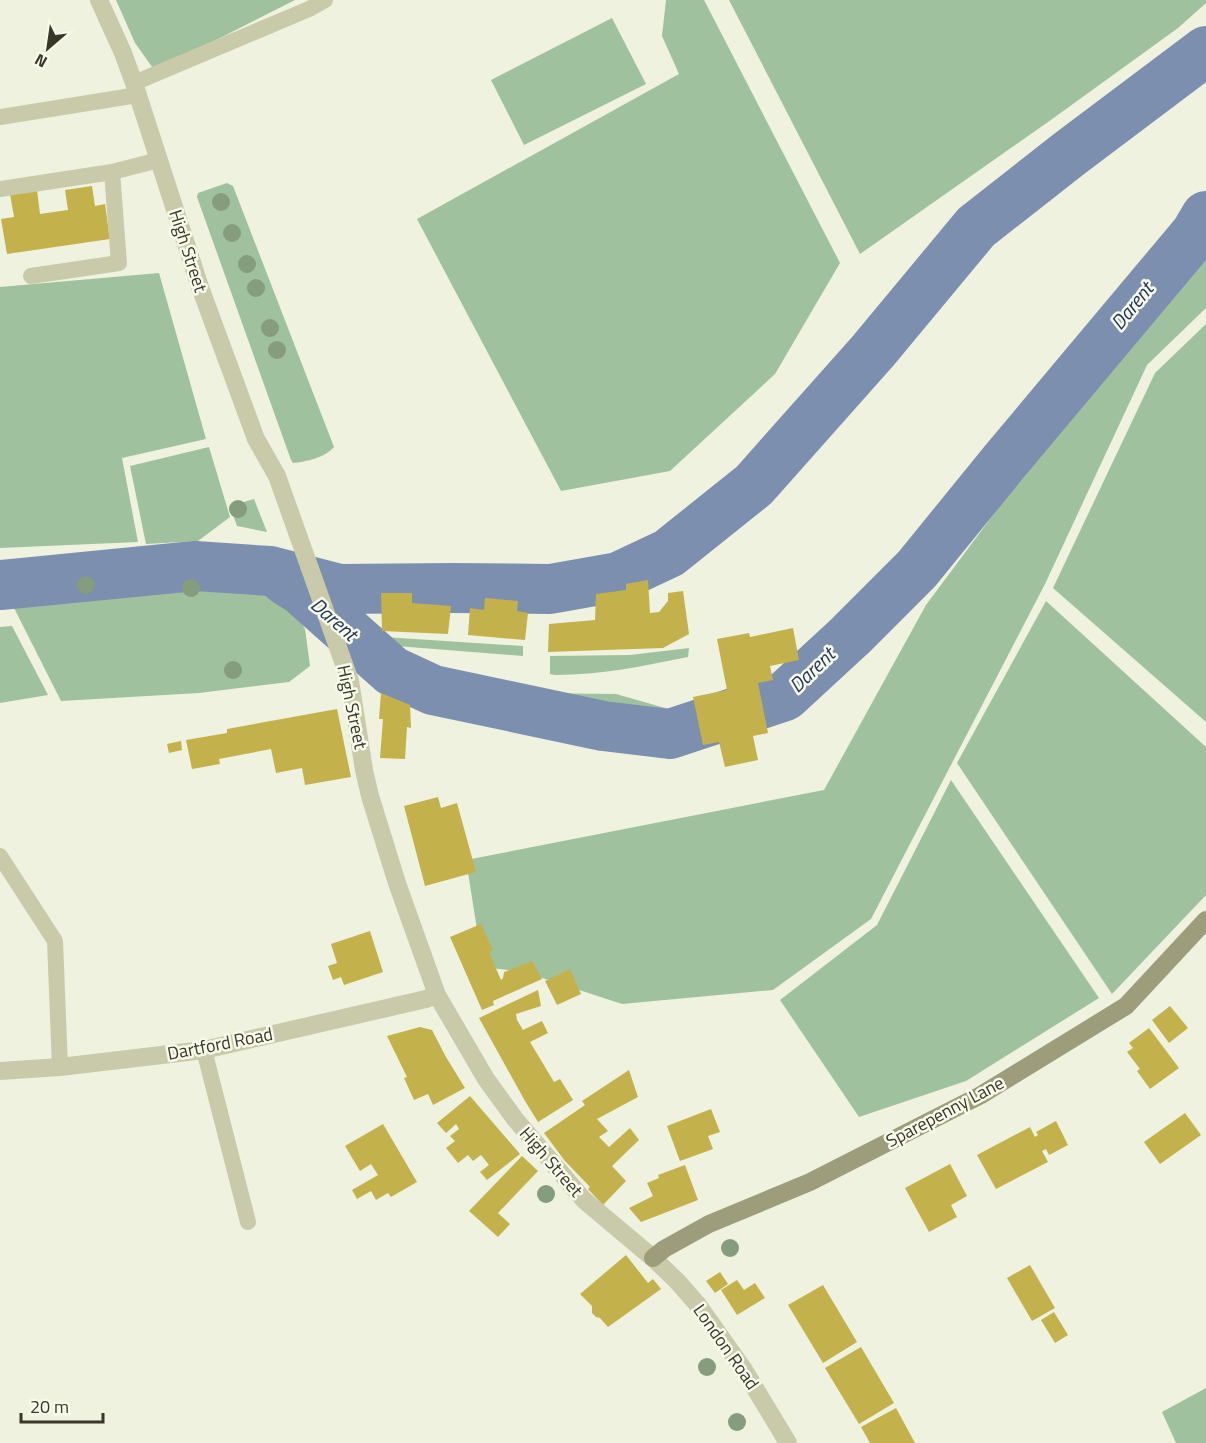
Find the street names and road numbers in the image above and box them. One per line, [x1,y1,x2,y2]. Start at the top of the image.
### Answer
street label: High Street [162,206,215,296]
street label: High Street [330,662,375,752]
street label: Dartford Road [165,1020,275,1067]
street label: Sparepenny Lane [881,1069,1009,1154]
street label: High Street [513,1121,590,1203]
street label: London Road [687,1298,766,1395]

